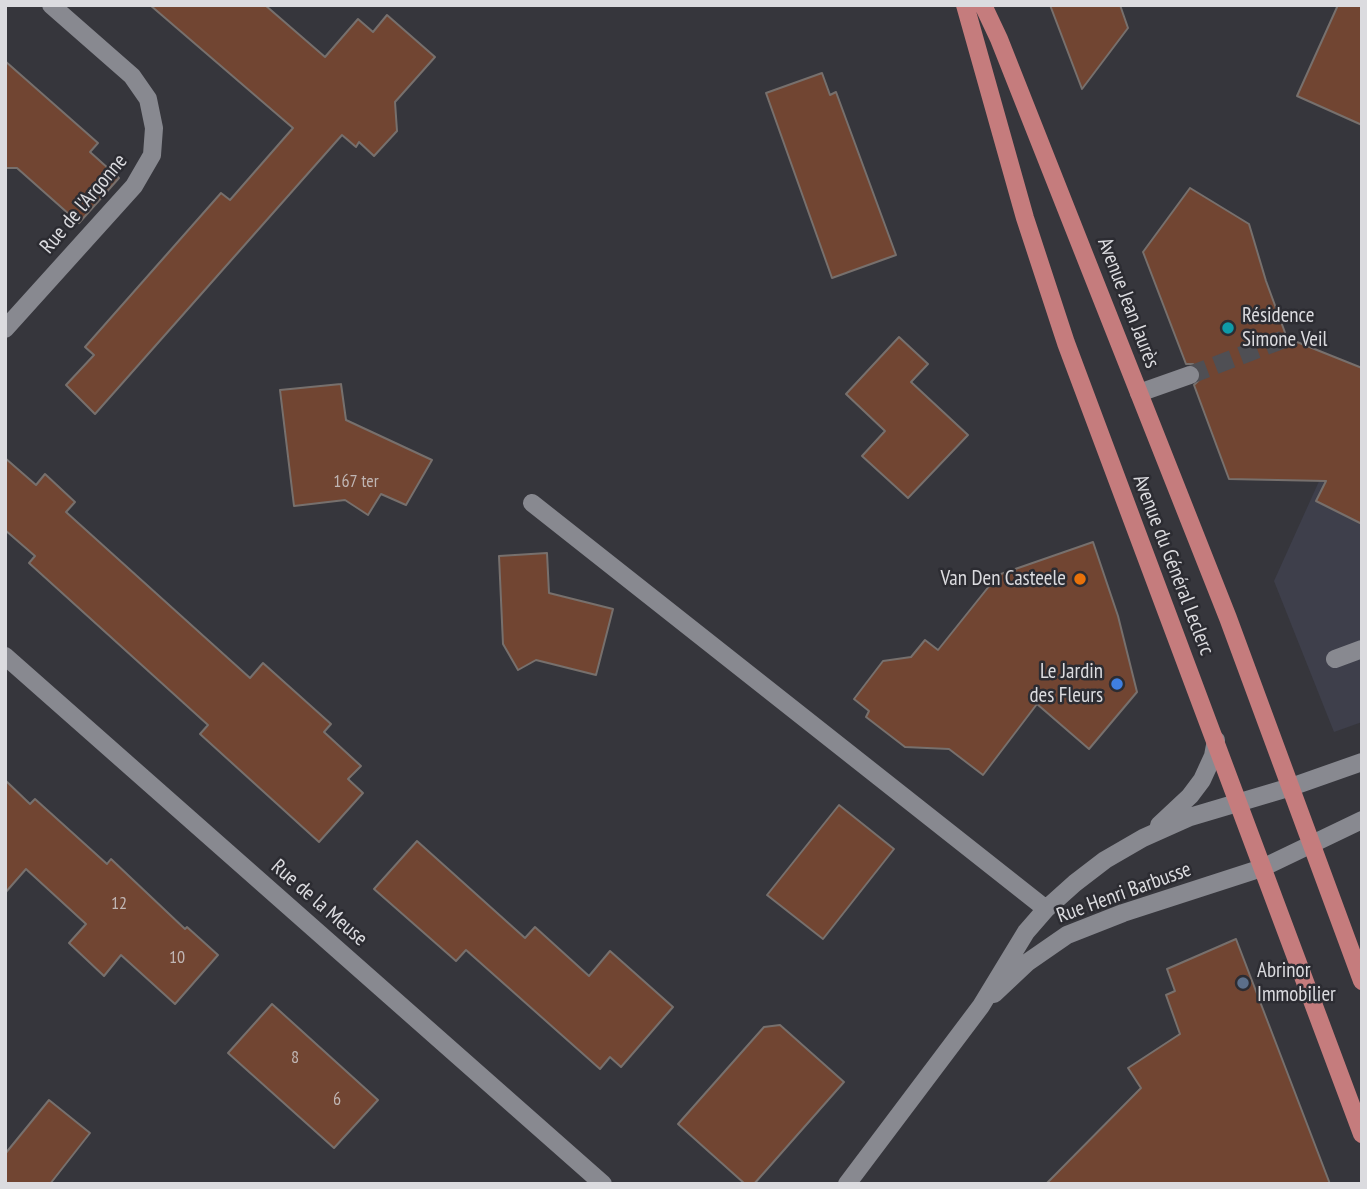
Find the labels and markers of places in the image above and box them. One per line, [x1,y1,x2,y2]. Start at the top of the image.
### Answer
place label: Résidence Simone Veil [1242,303,1327,353]
marker: Résidence Simone Veil [1220,320,1236,336]
place label: Van Den Casteele [941,566,1066,592]
marker: Van Den Casteele [1072,571,1088,587]
place label: Le Jardin des Fleurs [1029,659,1103,709]
marker: Le Jardin des Fleurs [1109,676,1125,692]
place label: Abrinor Immobilier [1257,958,1336,1008]
marker: Abrinor Immobilier [1235,975,1251,991]

